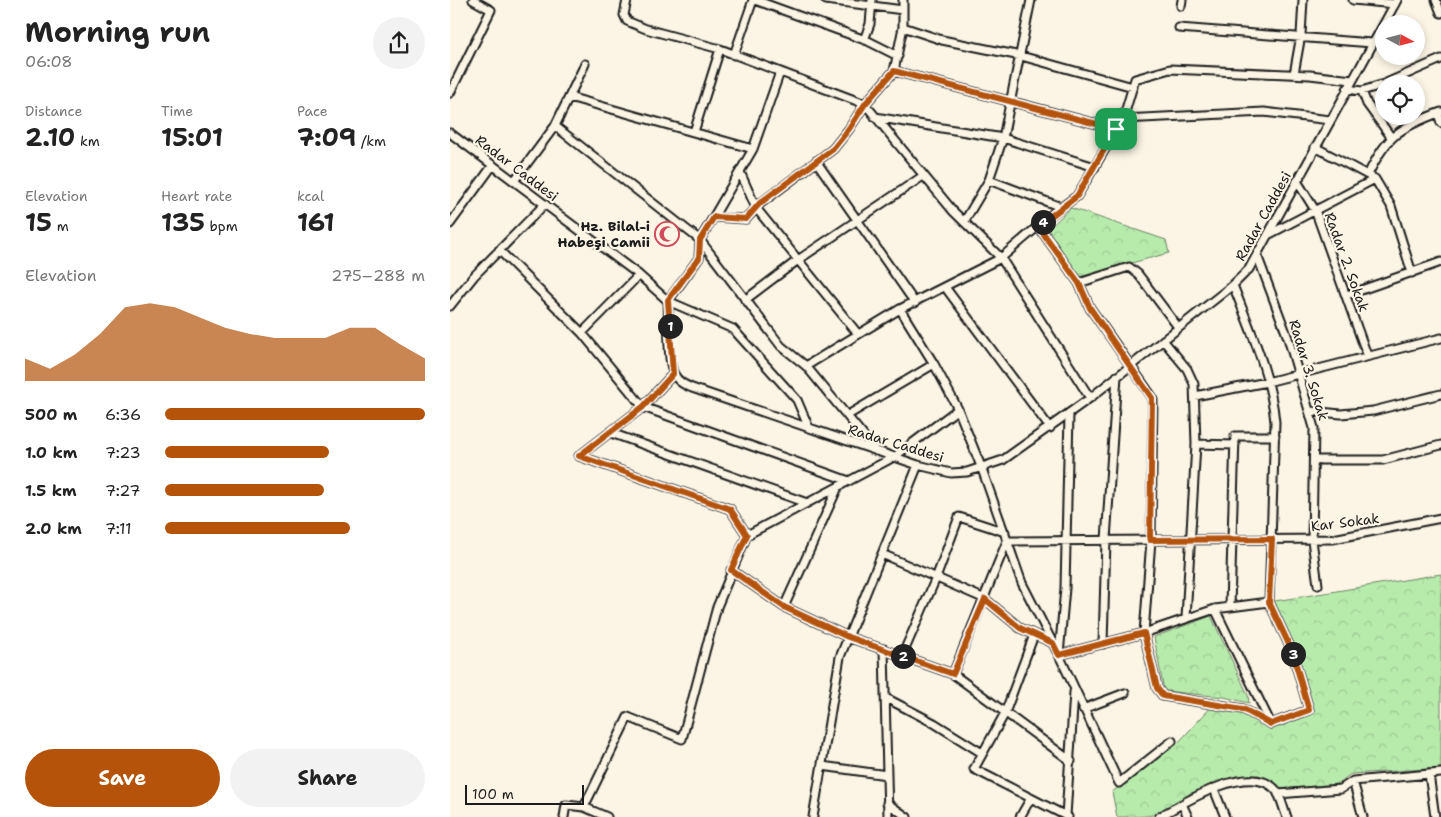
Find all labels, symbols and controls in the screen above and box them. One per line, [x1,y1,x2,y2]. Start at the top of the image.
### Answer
text: Morning run [25,13,210,51]
north arrow [1375,15,1425,65]
map controls [1375,15,1425,125]
button: share [373,17,425,69]
text: 06:08 [25,51,73,72]
button: locate [1375,75,1425,125]
text: Distance [25,102,82,120]
text: Time [161,102,193,120]
text: Pace [297,102,328,120]
pin [1095,108,1137,150]
icon: arrive [1102,115,1130,143]
text: 2.10 [25,120,75,154]
text: 15:01 [161,120,223,154]
text: 7:09 [297,120,356,154]
street label: Radar Caddesi [472,131,562,205]
text: km [75,132,100,150]
text: /km [356,132,386,150]
street label: Radar Caddesi [1231,168,1295,264]
text: Elevation [25,187,88,205]
text: Heart rate [161,187,232,205]
text: kcal [297,187,324,205]
text: 15 [25,205,52,239]
text: 135 [161,205,205,239]
text: 161 [297,205,335,239]
pin: 4 [1030,210,1056,234]
street label: Radar 2. Sokak [1321,210,1373,314]
text: 4 [1039,213,1048,231]
text: m [52,217,69,235]
text: bpm [205,217,238,235]
place label: Hz. Bilal-i Habeşi Camii [557,217,650,251]
mosque icon: Hz. Bilal-i Habeşi Camii [654,221,680,247]
text: Elevation [25,265,97,286]
text: 275–288 m [331,265,425,286]
pin: 1 [658,314,682,338]
text: 1 [667,317,674,335]
street label: Radar 3. Sokak [1285,317,1333,423]
text: 500 m [25,404,77,425]
text: 6:36 [105,404,141,425]
street label: Radar Caddesi [846,420,946,466]
text: 1.0 km [25,442,77,463]
text: 7:23 [105,442,141,463]
text: 1.5 km [25,480,77,501]
text: 7:27 [105,480,140,501]
street label: Kar Sokak [1310,509,1380,535]
text: 2.0 km [25,518,82,539]
text: 7:11 [105,518,132,539]
pin: 3 [1280,642,1306,666]
pin: 2 [890,644,916,668]
text: 3 [1289,645,1298,663]
text: 2 [899,647,908,665]
button: Save [25,749,220,807]
button: Share [230,749,425,807]
scale bar [465,782,584,805]
text: 100 m [472,785,514,803]

